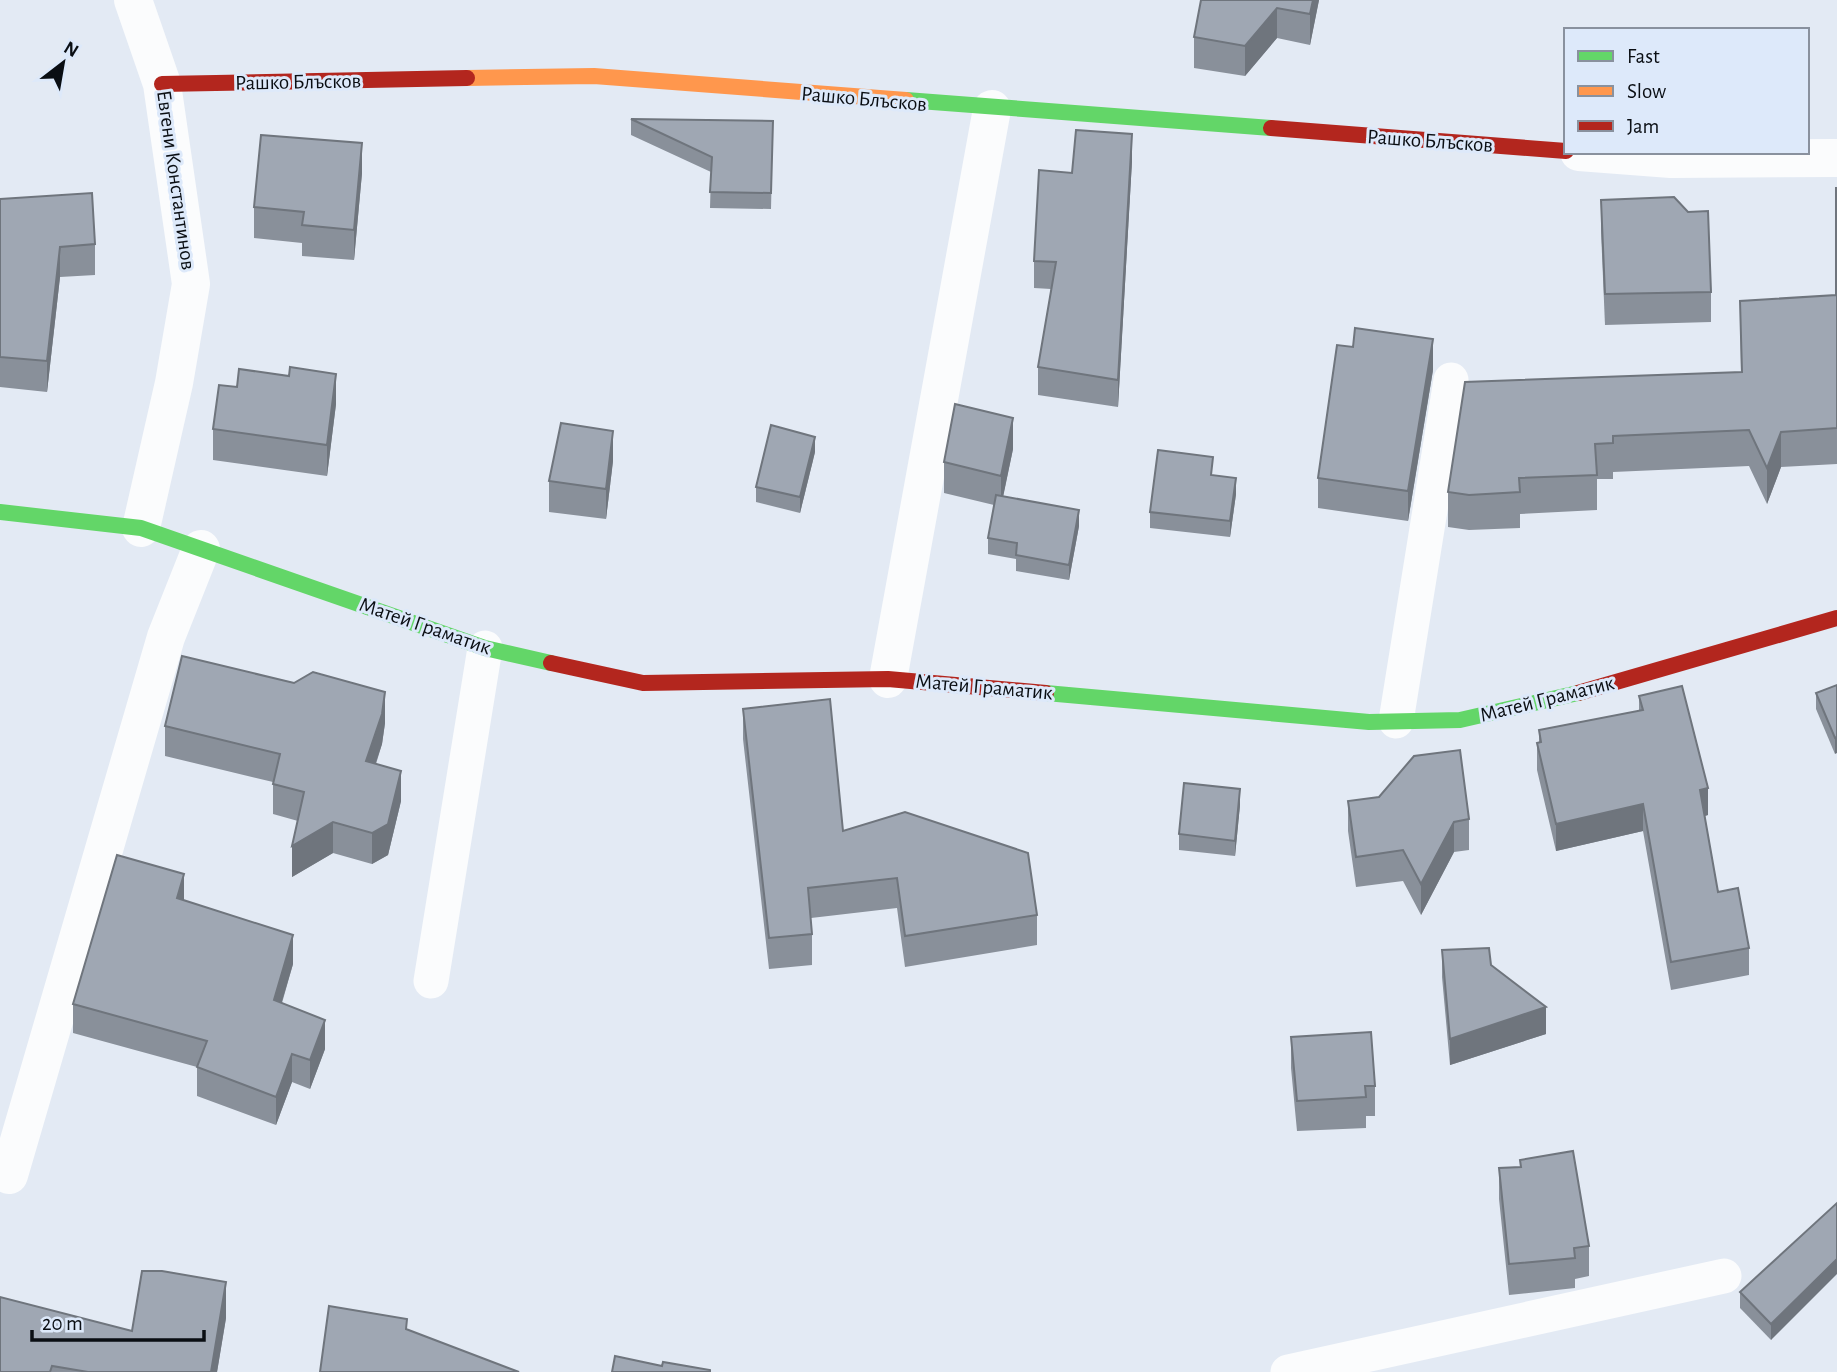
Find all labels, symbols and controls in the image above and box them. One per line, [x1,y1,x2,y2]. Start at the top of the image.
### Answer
north arrow [28,28,98,98]
legend [1564,28,1809,154]
text: N [60,38,82,61]
text: Fast [1627,46,1660,67]
street label: Рашко Блъсков [235,70,361,94]
text: Slow [1627,81,1666,102]
street label: Рашко Блъсков [800,83,928,115]
street label: Евгени Константинов [153,89,199,271]
text: Jam [1627,116,1659,137]
street label: Рашко Блъсков [1366,126,1494,156]
street label: Матей Граматик [356,594,494,658]
street label: Матей Граматик [914,671,1054,703]
street label: Матей Граматик [1478,672,1617,726]
scale bar [32,1298,203,1342]
text: 20 m [42,1313,83,1334]

